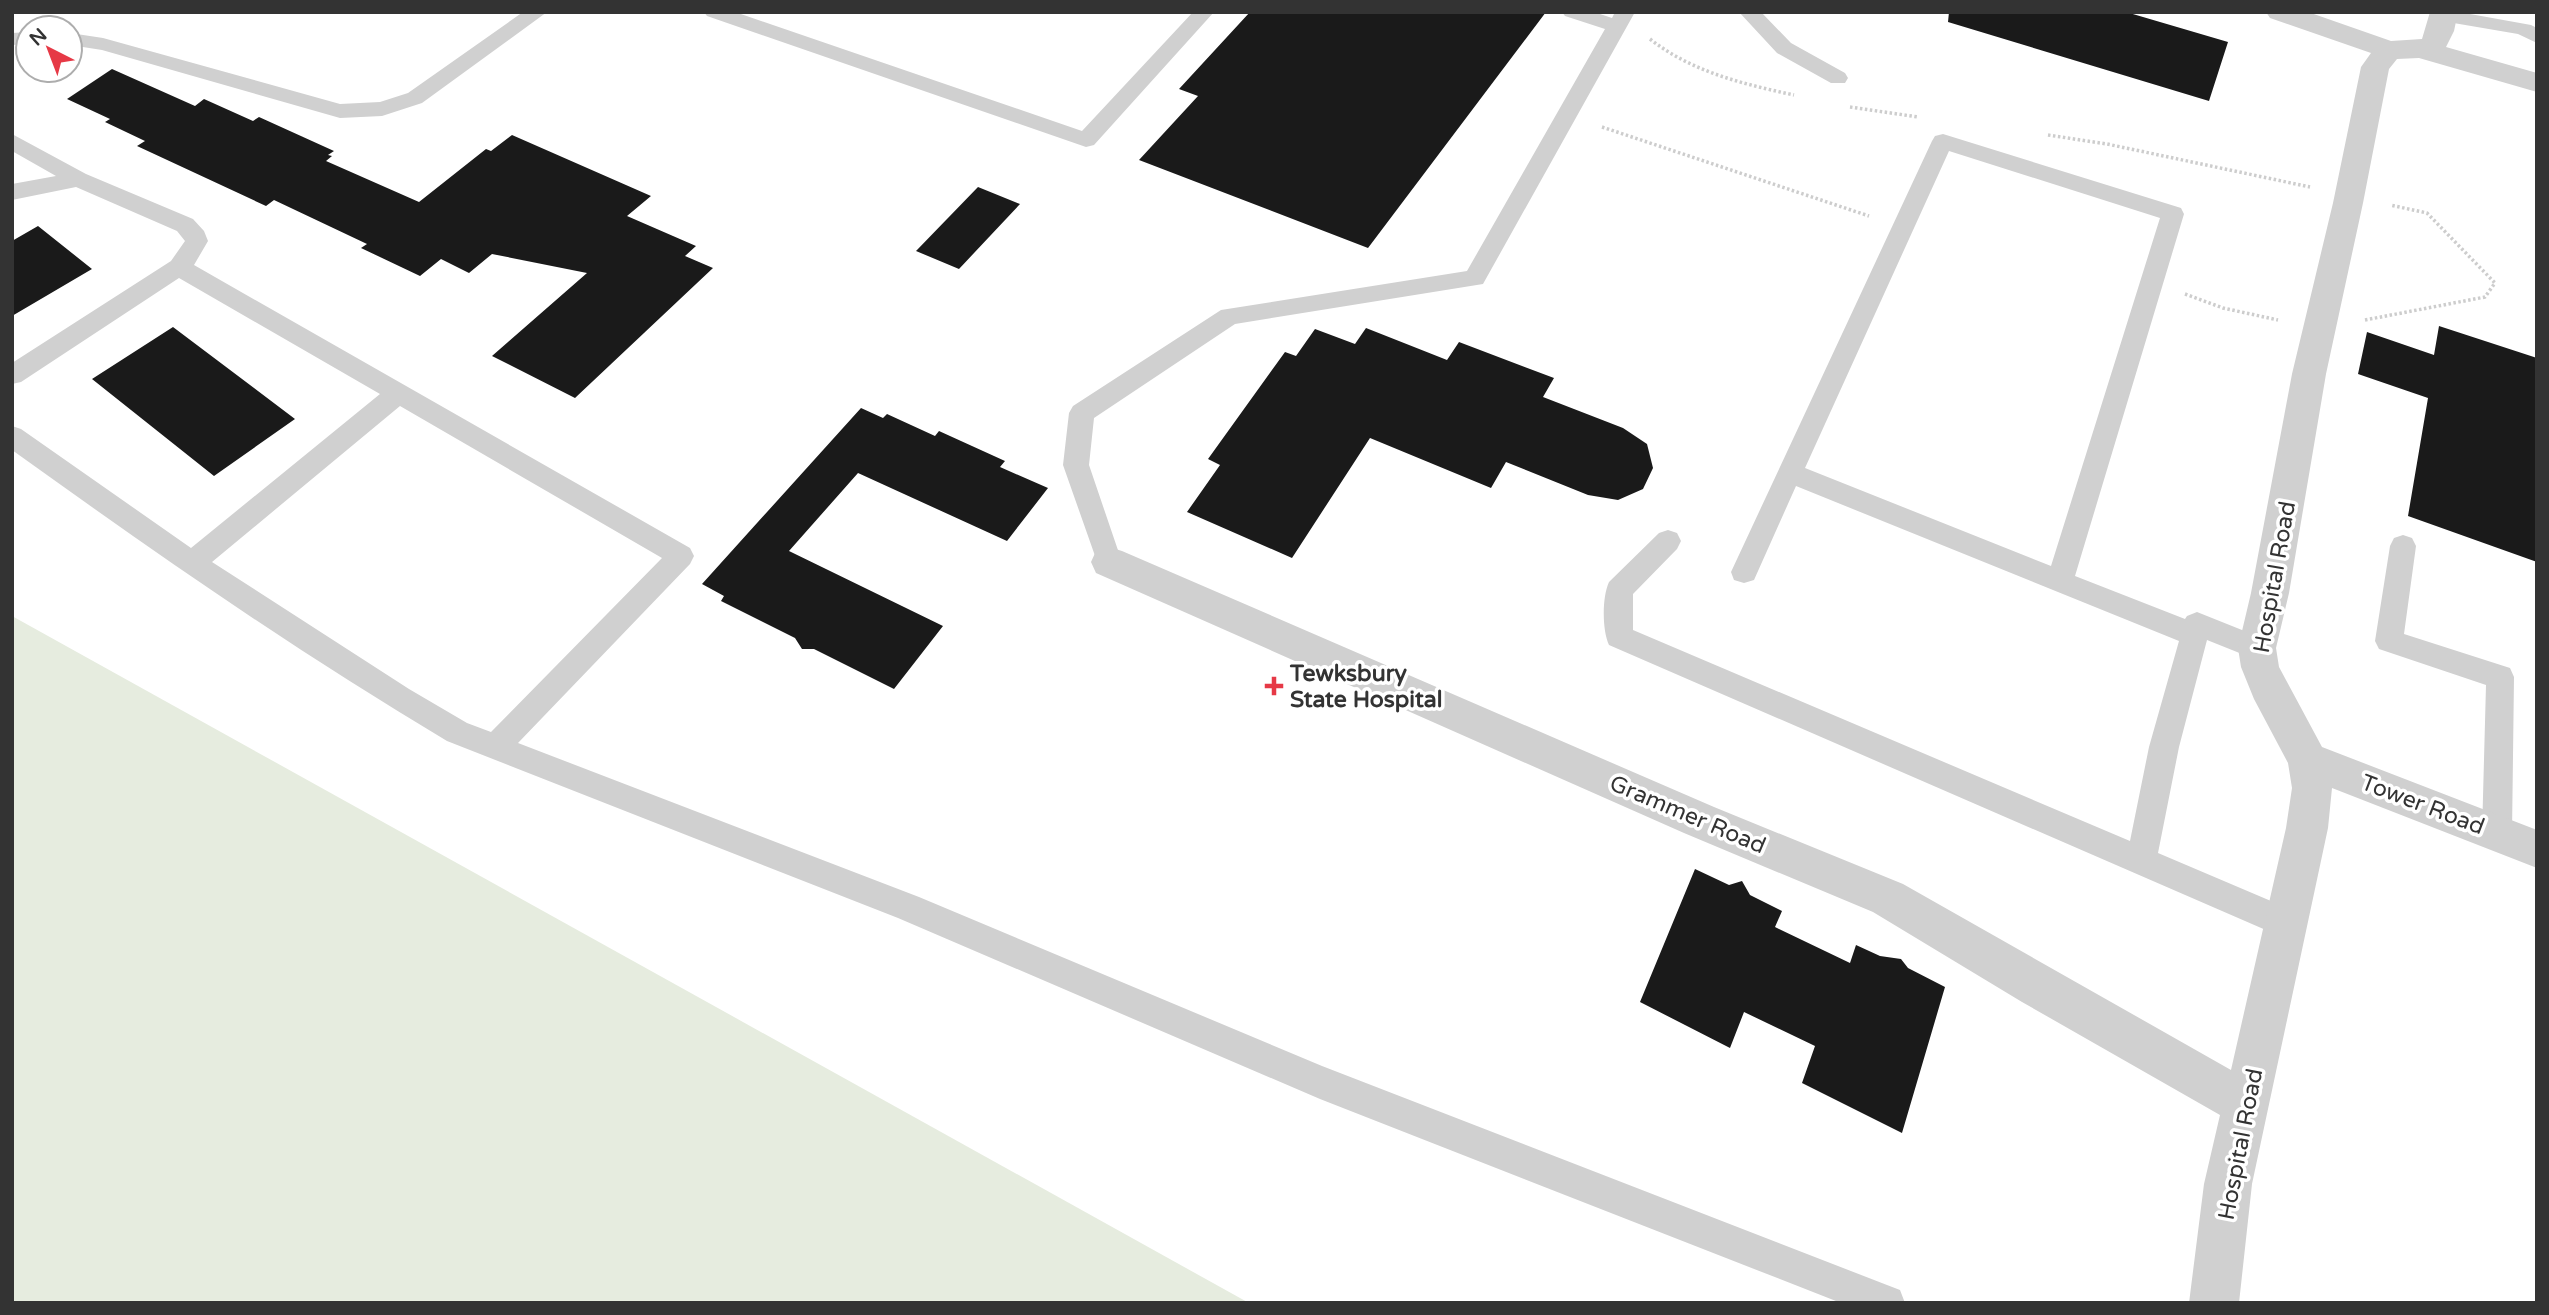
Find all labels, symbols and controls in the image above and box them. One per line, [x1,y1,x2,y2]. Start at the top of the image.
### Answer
north arrow [14,14,84,84]
text: N [25,24,51,50]
street label: Hospital Road [2248,499,2302,655]
place label: Tewksbury State Hospital [1289,660,1442,714]
marker: Tewksbury State Hospital [1264,676,1284,696]
street label: Grammer Road [1605,769,1770,860]
street label: Tower Road [2357,769,2488,841]
street label: Hospital Road [2213,1066,2269,1222]

